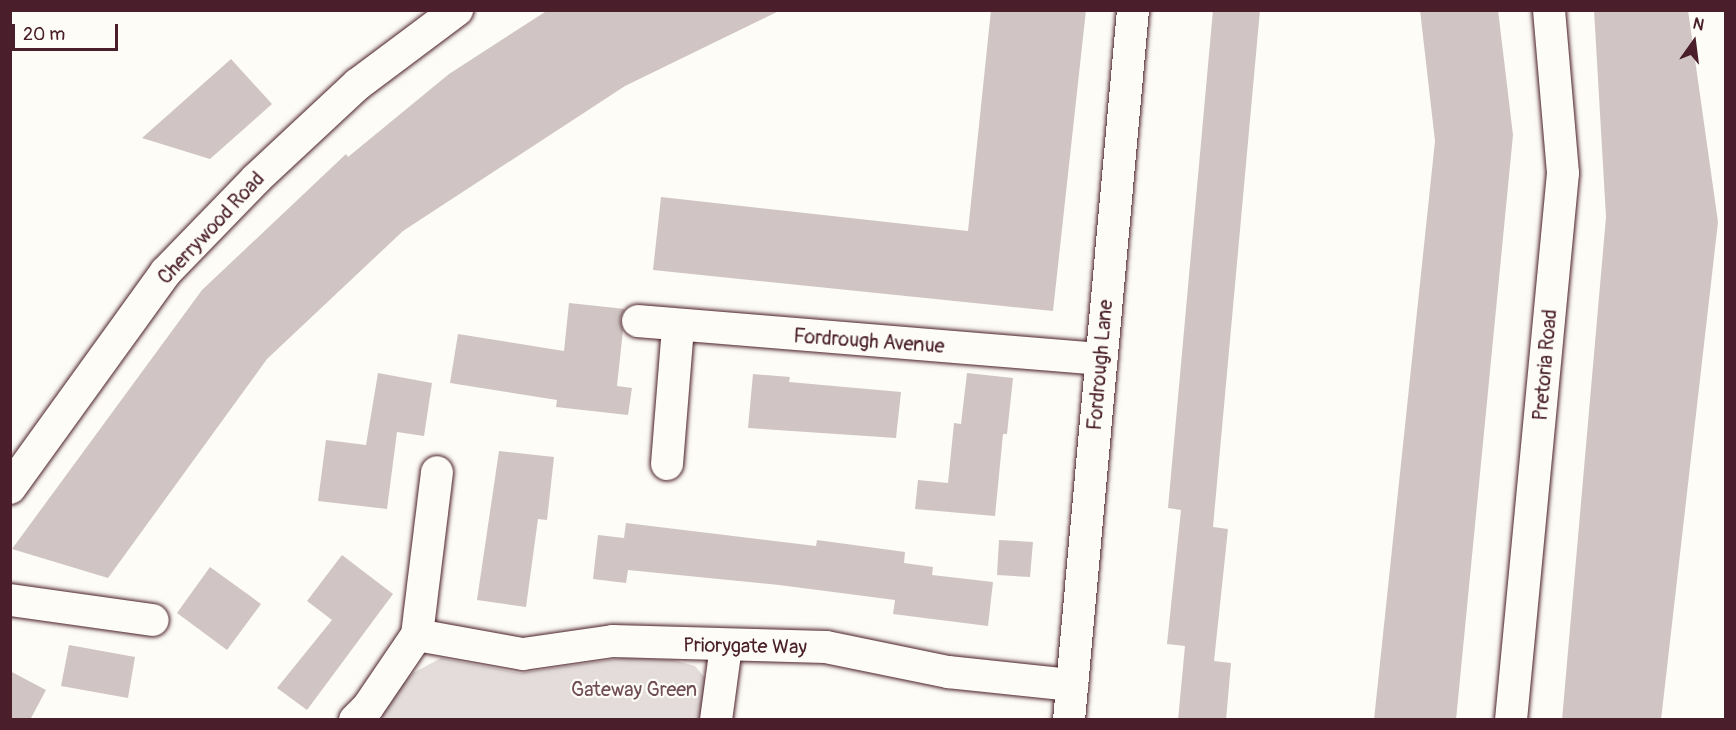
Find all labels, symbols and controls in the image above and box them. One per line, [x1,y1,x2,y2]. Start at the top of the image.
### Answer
scale bar [15,12,122,50]
north arrow [1664,12,1724,72]
text: N [1691,14,1706,36]
text: 20 m [23,23,65,46]
street label: Cherrywood Road [153,167,269,289]
street label: Fordrough Lane [1082,299,1118,431]
street label: Pretoria Road [1528,308,1562,422]
street label: Fordrough Avenue [793,324,945,358]
street label: Priorygate Way [683,633,807,659]
park label: Gateway Green [571,677,697,701]

